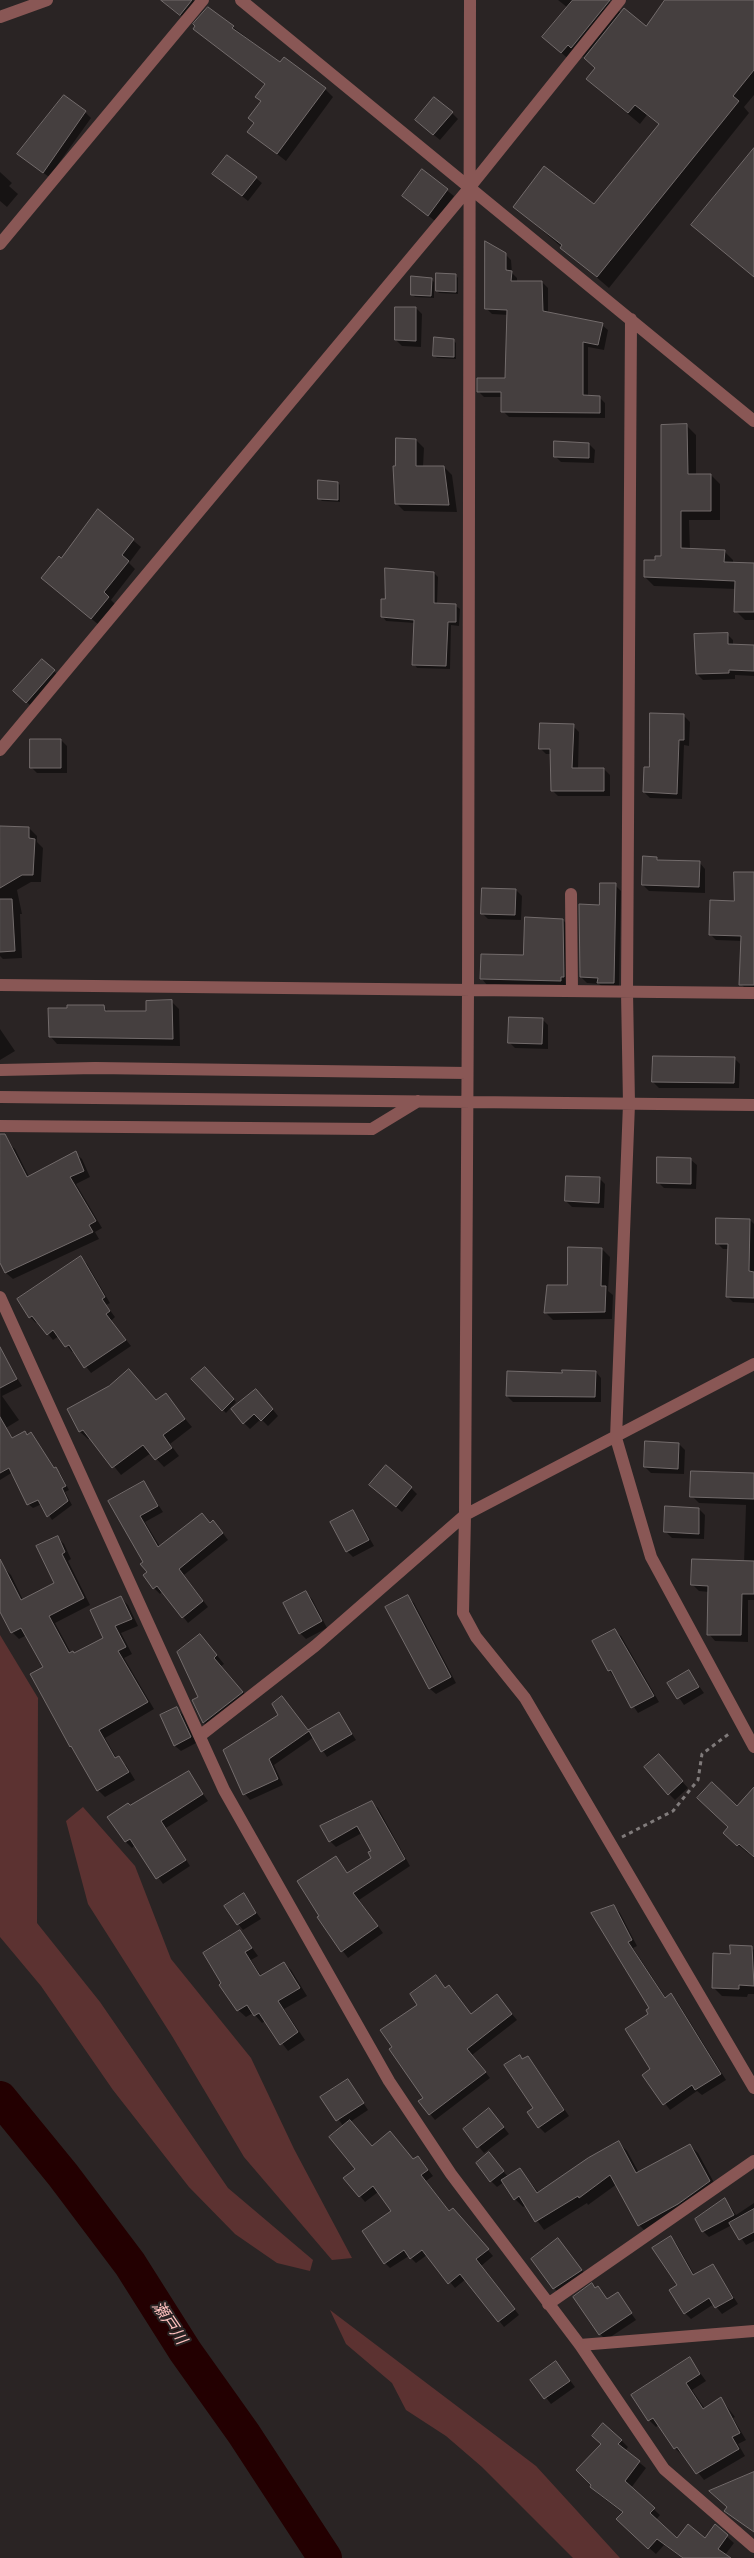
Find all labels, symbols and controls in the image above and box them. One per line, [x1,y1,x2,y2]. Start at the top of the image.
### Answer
water label: 瀬戸川 [148,2298,190,2348]

